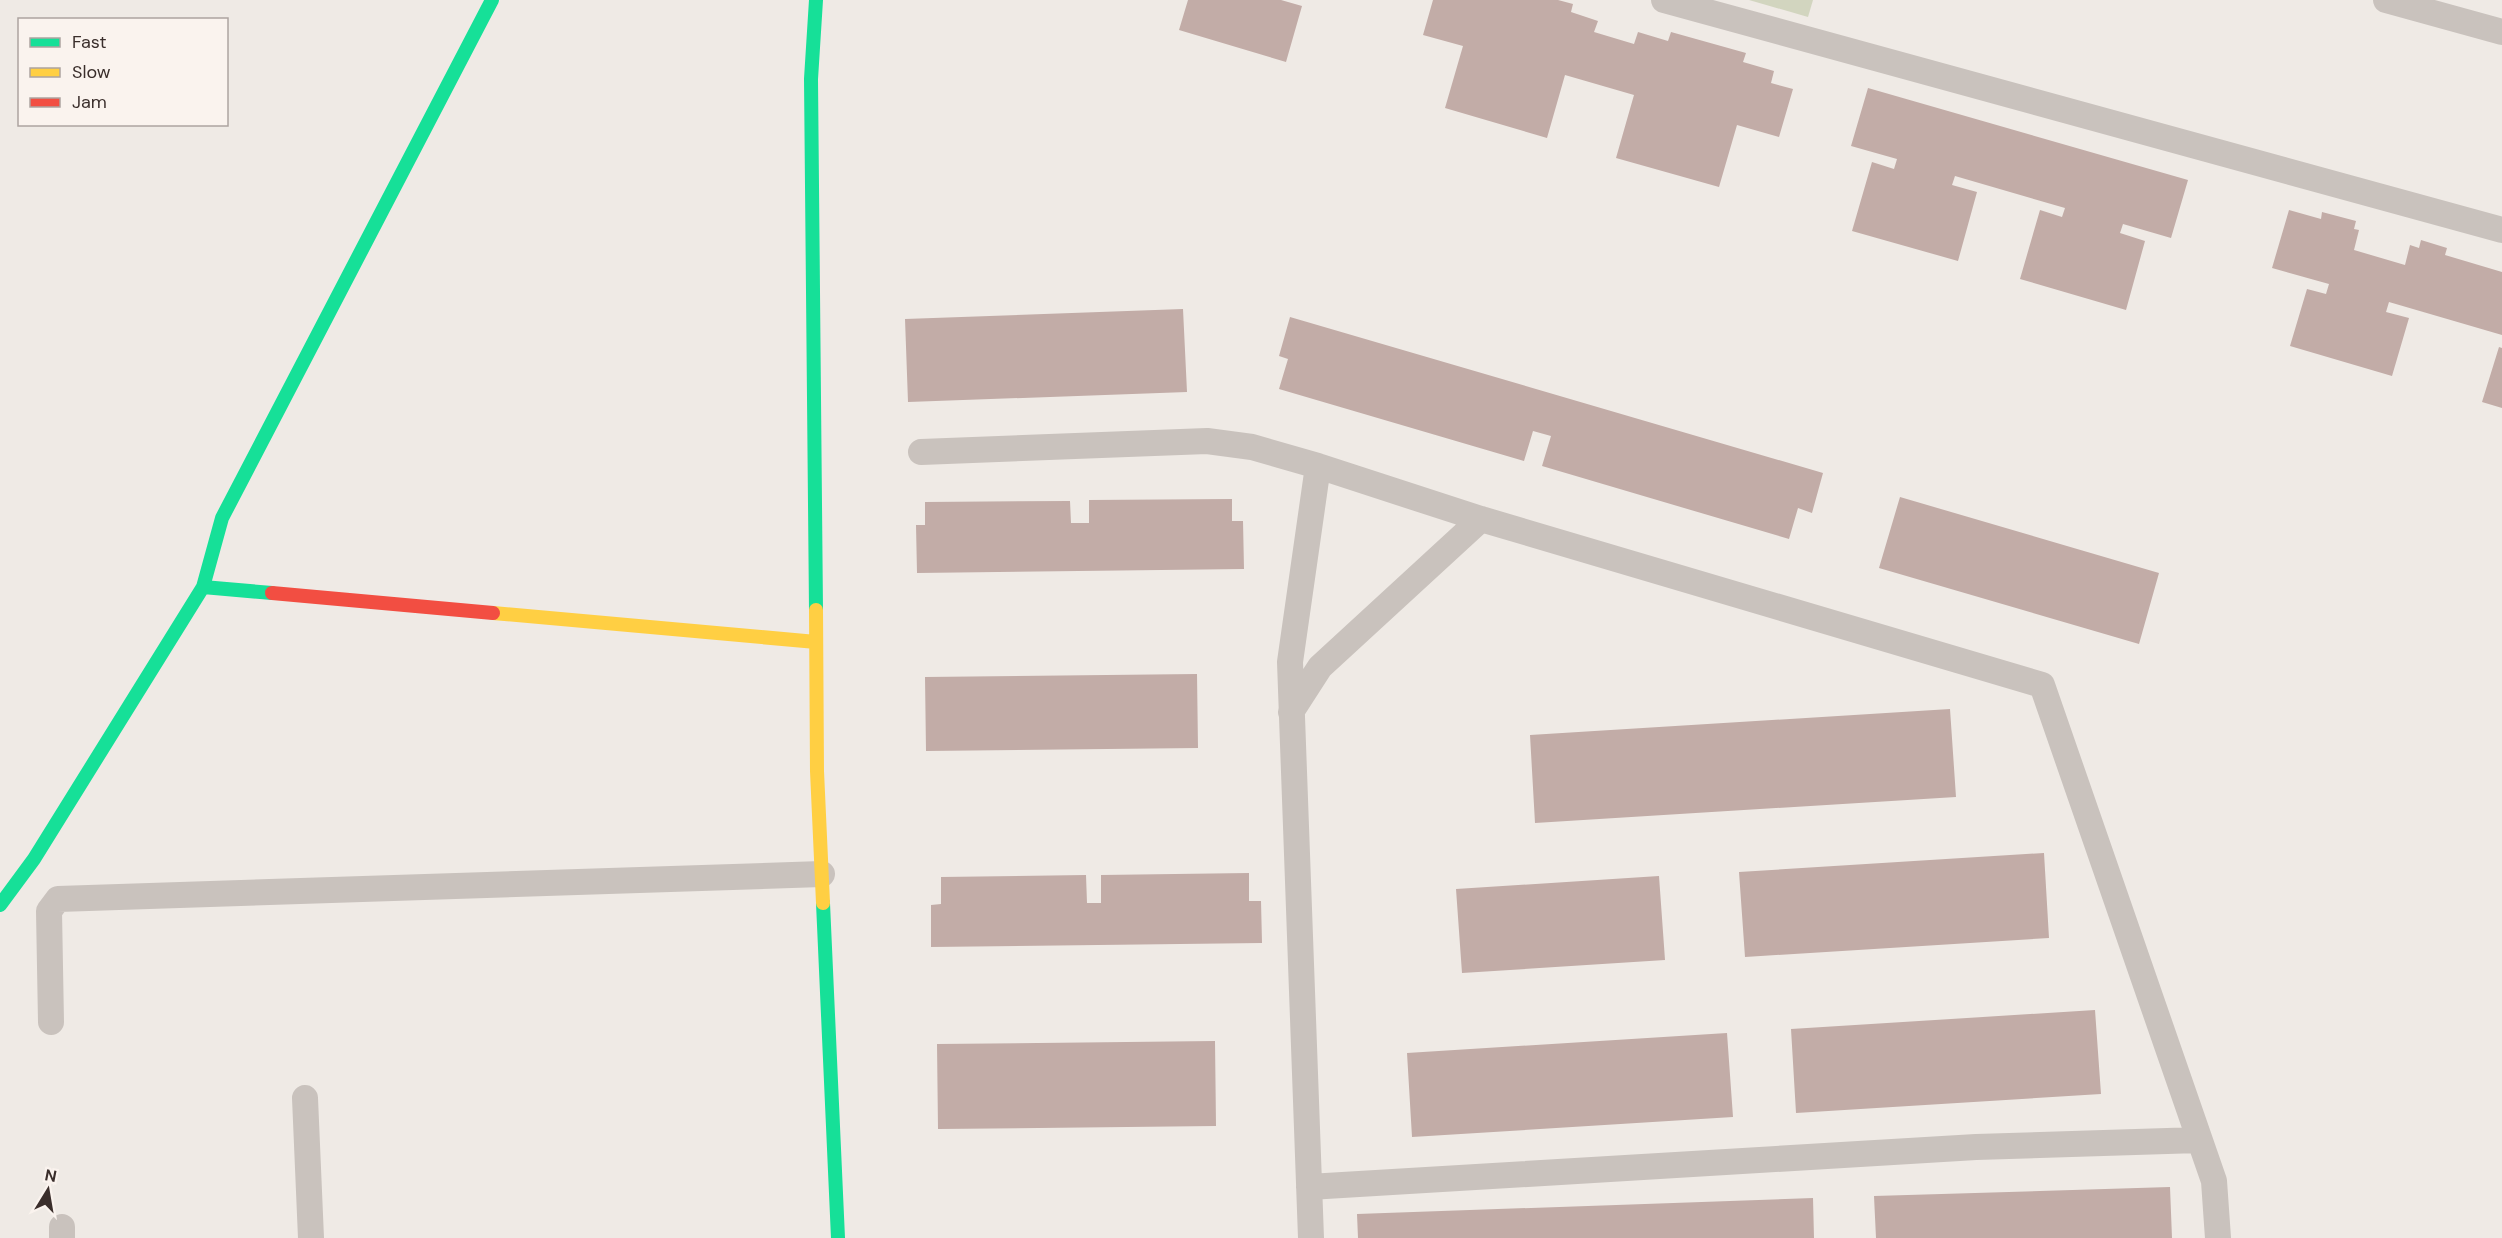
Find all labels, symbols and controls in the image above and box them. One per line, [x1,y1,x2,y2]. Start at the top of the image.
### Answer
legend [18,18,228,126]
text: Fast [72,30,107,54]
text: Slow [72,60,111,84]
text: Jam [72,90,107,114]
north arrow [18,1160,78,1220]
text: N [43,1164,58,1187]

